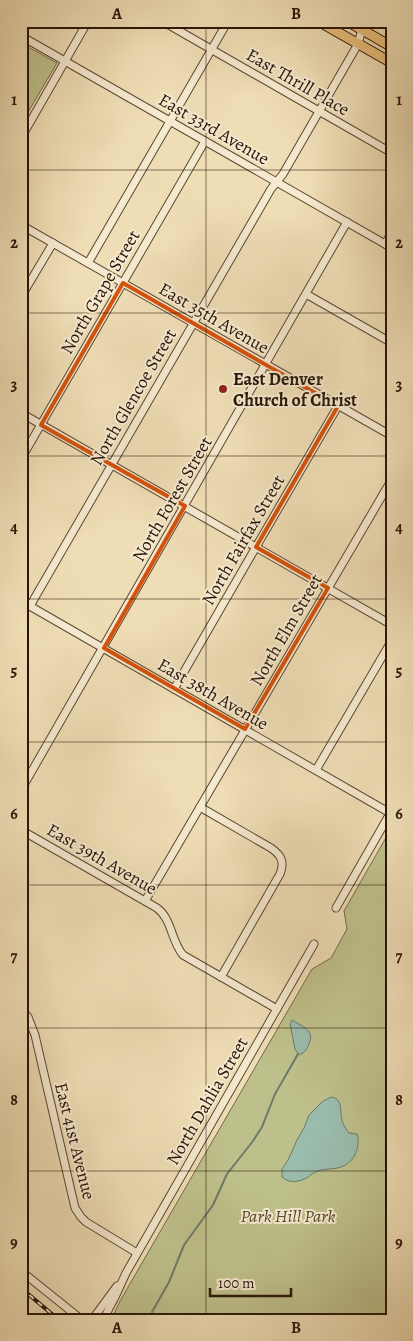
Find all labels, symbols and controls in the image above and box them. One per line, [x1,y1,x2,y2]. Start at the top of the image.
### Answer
text: A [111,3,123,25]
text: B [291,3,301,25]
street label: East Thrill Place [242,43,354,121]
street label: East 33rd Avenue [154,88,274,170]
text: 1 [11,89,17,111]
text: 1 [396,89,402,111]
street label: North Grape Street [55,225,145,358]
text: 2 [10,232,18,254]
text: 2 [395,232,403,254]
street label: East 35th Avenue [155,277,273,359]
street label: North Glencoe Street [84,324,182,470]
place label: East Denver Church of Christ [233,367,357,412]
text: 3 [11,374,18,396]
text: 3 [396,374,403,396]
marker: East Denver Church of Christ [217,383,229,395]
street label: North Forest Street [126,432,218,566]
street label: North Fairfax Street [196,470,290,610]
text: 4 [10,517,18,539]
text: 4 [395,517,403,539]
street label: North Elm Street [244,570,328,690]
street label: East 38th Avenue [153,653,273,735]
text: 5 [11,660,18,682]
text: 5 [396,660,403,682]
text: 6 [10,803,18,825]
text: 6 [395,803,403,825]
street label: East 39th Avenue [42,818,162,900]
text: 7 [11,946,18,968]
text: 7 [396,946,403,968]
street label: North Dahlia Street [161,1033,253,1169]
street label: East 41st Avenue [49,1080,101,1202]
text: 8 [10,1089,18,1111]
text: 8 [395,1089,403,1111]
park label: Park Hill Park [240,1204,336,1228]
text: 9 [10,1232,18,1254]
text: 9 [395,1232,403,1254]
scale bar [210,1266,292,1298]
text: 100 m [218,1273,255,1293]
text: A [111,1317,123,1339]
text: B [291,1317,301,1339]

